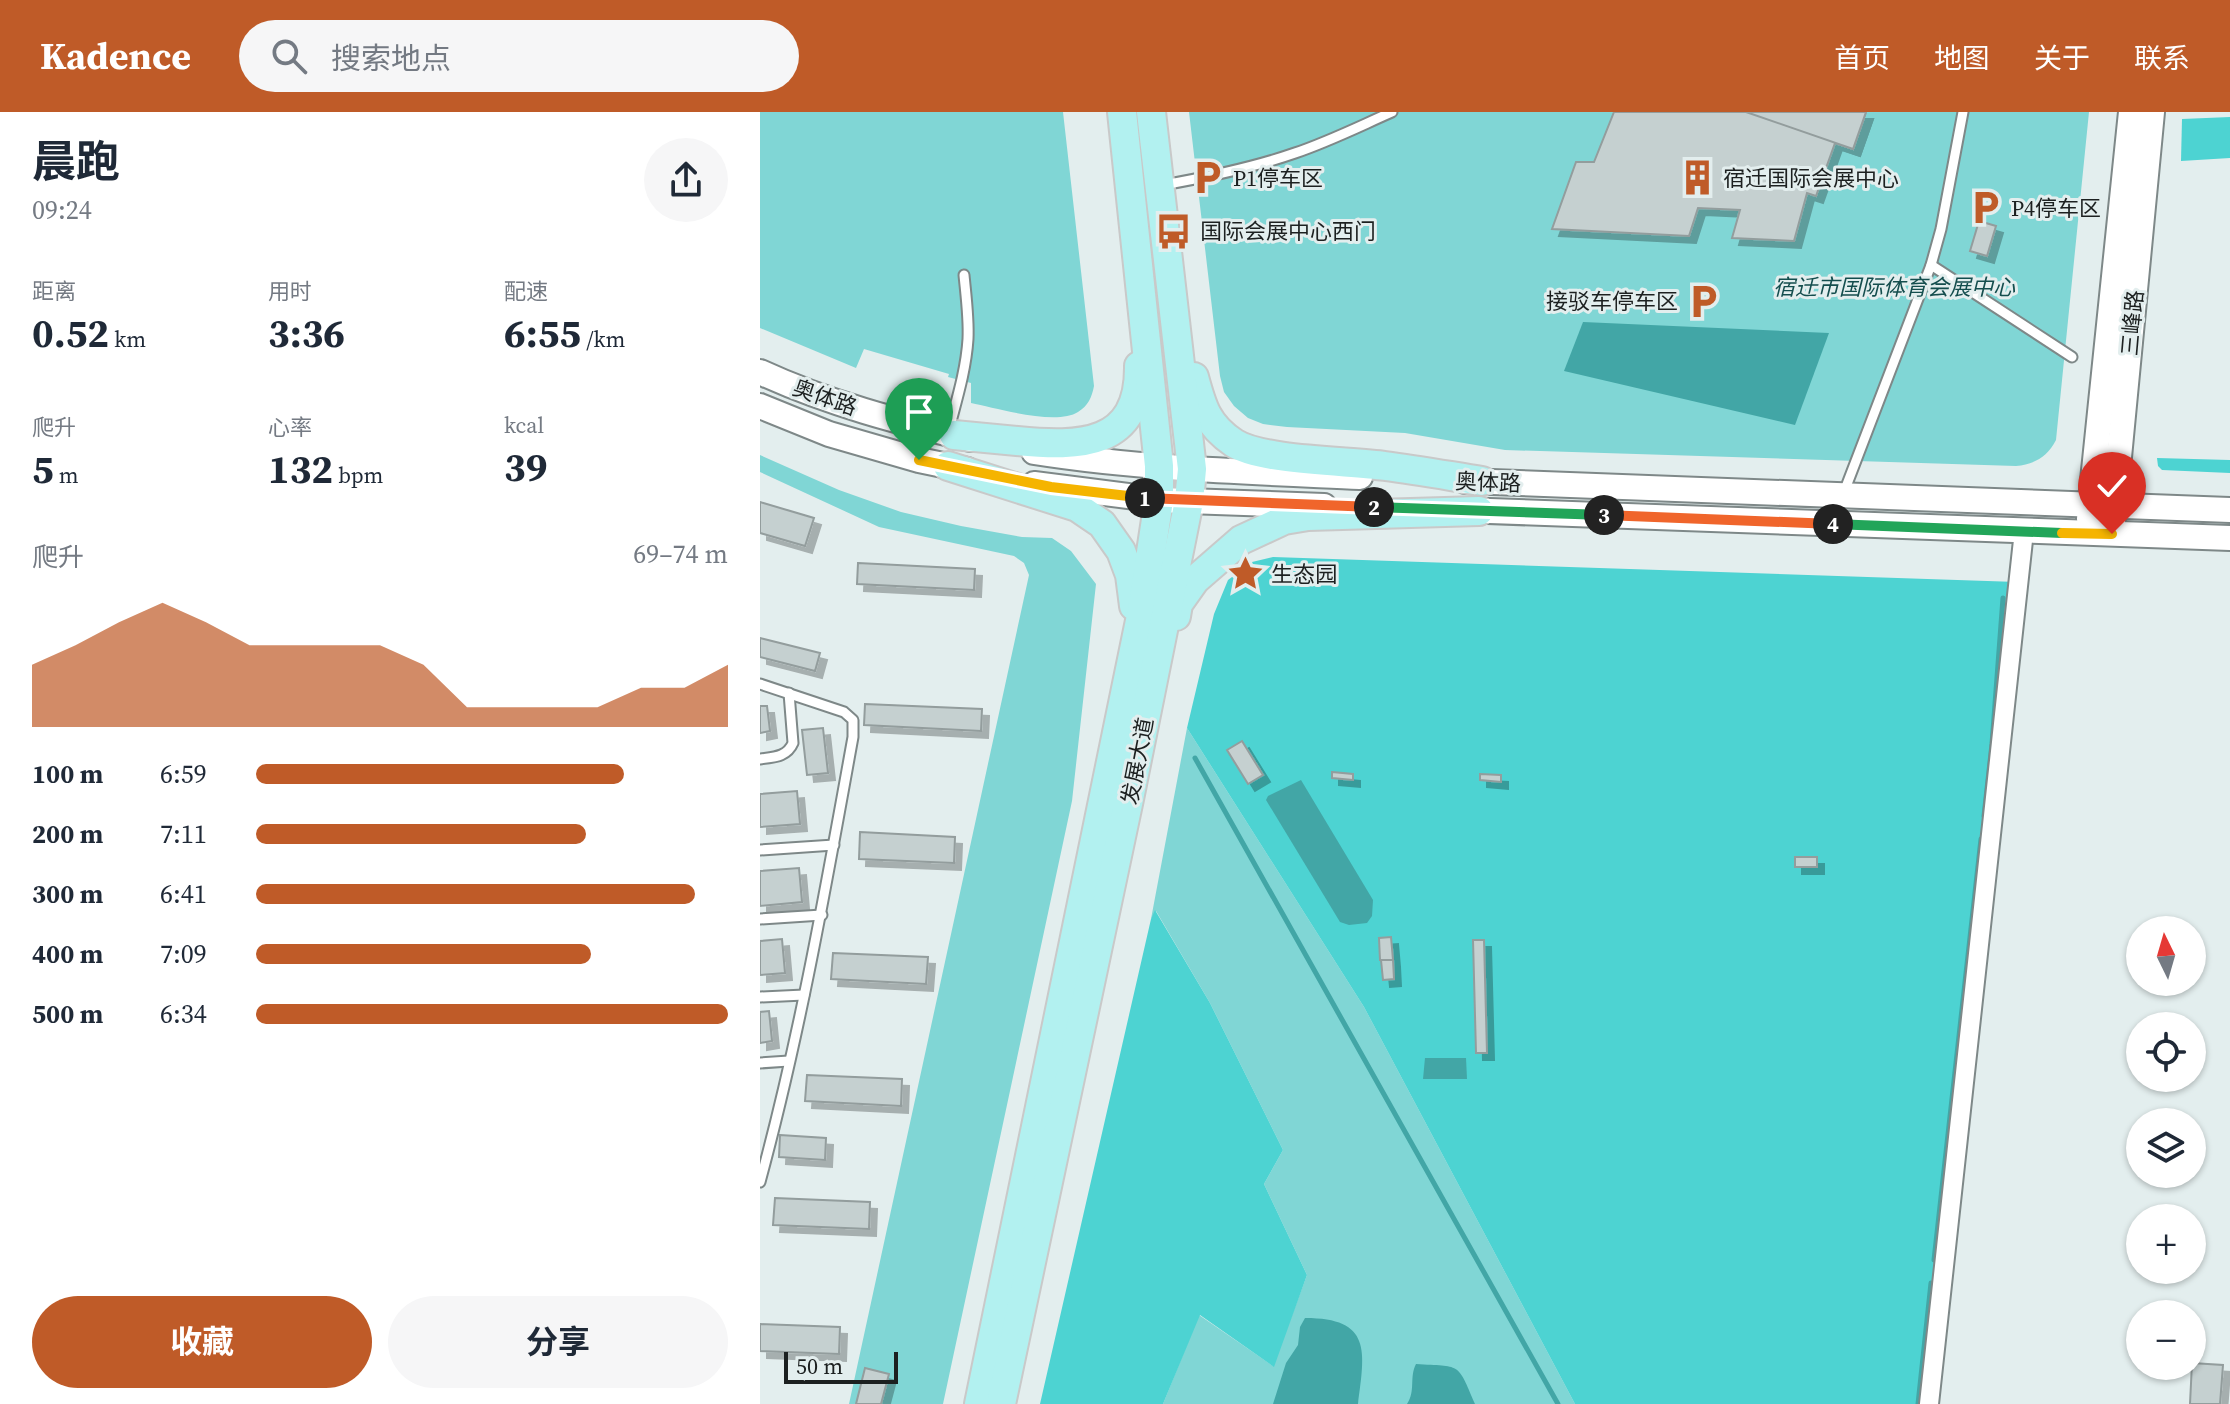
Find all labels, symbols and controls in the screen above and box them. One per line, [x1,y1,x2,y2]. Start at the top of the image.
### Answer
search box [239,20,799,92]
text: Kadence [40,30,191,82]
icon: search [267,34,311,78]
text: 搜索地点 [331,38,451,79]
text: 首页 [1834,39,1890,77]
text: 地图 [1934,39,1990,77]
text: 关于 [2034,39,2090,77]
text: 联系 [2134,39,2190,77]
text: 晨跑 [32,131,120,192]
button: share [644,138,728,222]
parking icon: P1停车区 [1188,159,1226,197]
building icon: 宿迁国际会展中心 [1678,159,1716,197]
place label: P1停车区 [1233,163,1323,193]
place label: 宿迁国际会展中心 [1723,163,1899,193]
parking icon: P4停车区 [1966,189,2004,227]
text: 09:24 [32,192,92,228]
place label: P4停车区 [2011,193,2101,223]
bus stop icon: 国际会展中心西门 [1155,212,1193,250]
place label: 国际会展中心西门 [1200,216,1376,246]
park label: 宿迁市国际体育会展中心 [1773,272,2016,302]
text: 距离 [32,276,76,306]
text: 用时 [268,276,312,306]
text: 配速 [504,276,548,306]
parking icon: 接驳车停车区 [1685,282,1723,320]
place label: 接驳车停车区 [1546,286,1678,316]
street label: 三峰路 [2114,289,2150,357]
text: 0.52 [32,306,109,360]
text: 3:36 [268,306,345,360]
text: 6:55 [504,306,581,360]
text: km [109,324,146,354]
text: /km [581,324,625,354]
street label: 奥体路 [789,372,861,422]
pin [885,378,953,460]
icon: arrive [897,390,941,434]
text: kcal [504,410,544,440]
text: 爬升 [32,412,76,442]
text: 心率 [268,412,312,442]
text: 39 [504,440,547,494]
text: 5 [32,442,54,496]
text: 132 [268,442,333,496]
pin [2078,452,2146,534]
text: m [54,460,79,490]
text: bpm [333,460,383,490]
icon: check [2090,464,2134,508]
street label: 奥体路 [1454,466,1522,498]
pin: 1 [1125,478,1165,518]
text: 1 [1139,483,1151,513]
pin: 2 [1354,487,1394,527]
text: 2 [1368,492,1380,522]
pin: 3 [1584,495,1624,535]
text: 3 [1598,500,1610,530]
pin: 4 [1813,504,1853,544]
text: 4 [1827,509,1839,539]
text: 69–74 m [633,536,728,572]
text: 爬升 [32,539,84,575]
place icon: 生态园 [1226,555,1264,593]
place label: 生态园 [1271,559,1337,589]
street label: 发展大道 [1114,715,1160,807]
text: 100 m [32,756,103,792]
text: 6:59 [160,756,207,792]
text: 200 m [32,816,103,852]
text: 7:11 [160,816,207,852]
text: 300 m [32,876,103,912]
text: 6:41 [160,876,207,912]
north arrow [2126,916,2206,996]
map controls [2126,916,2206,1380]
text: 400 m [32,936,103,972]
text: 7:09 [160,936,207,972]
text: 500 m [32,996,103,1032]
text: 6:34 [160,996,207,1032]
button: locate [2126,1012,2206,1092]
button: layers [2126,1108,2206,1188]
button: + [2126,1204,2206,1284]
button: 收藏 [32,1296,372,1388]
button: 分享 [388,1296,728,1388]
button: − [2126,1300,2206,1380]
scale bar [784,1348,898,1384]
text: 50 m [796,1351,843,1381]

